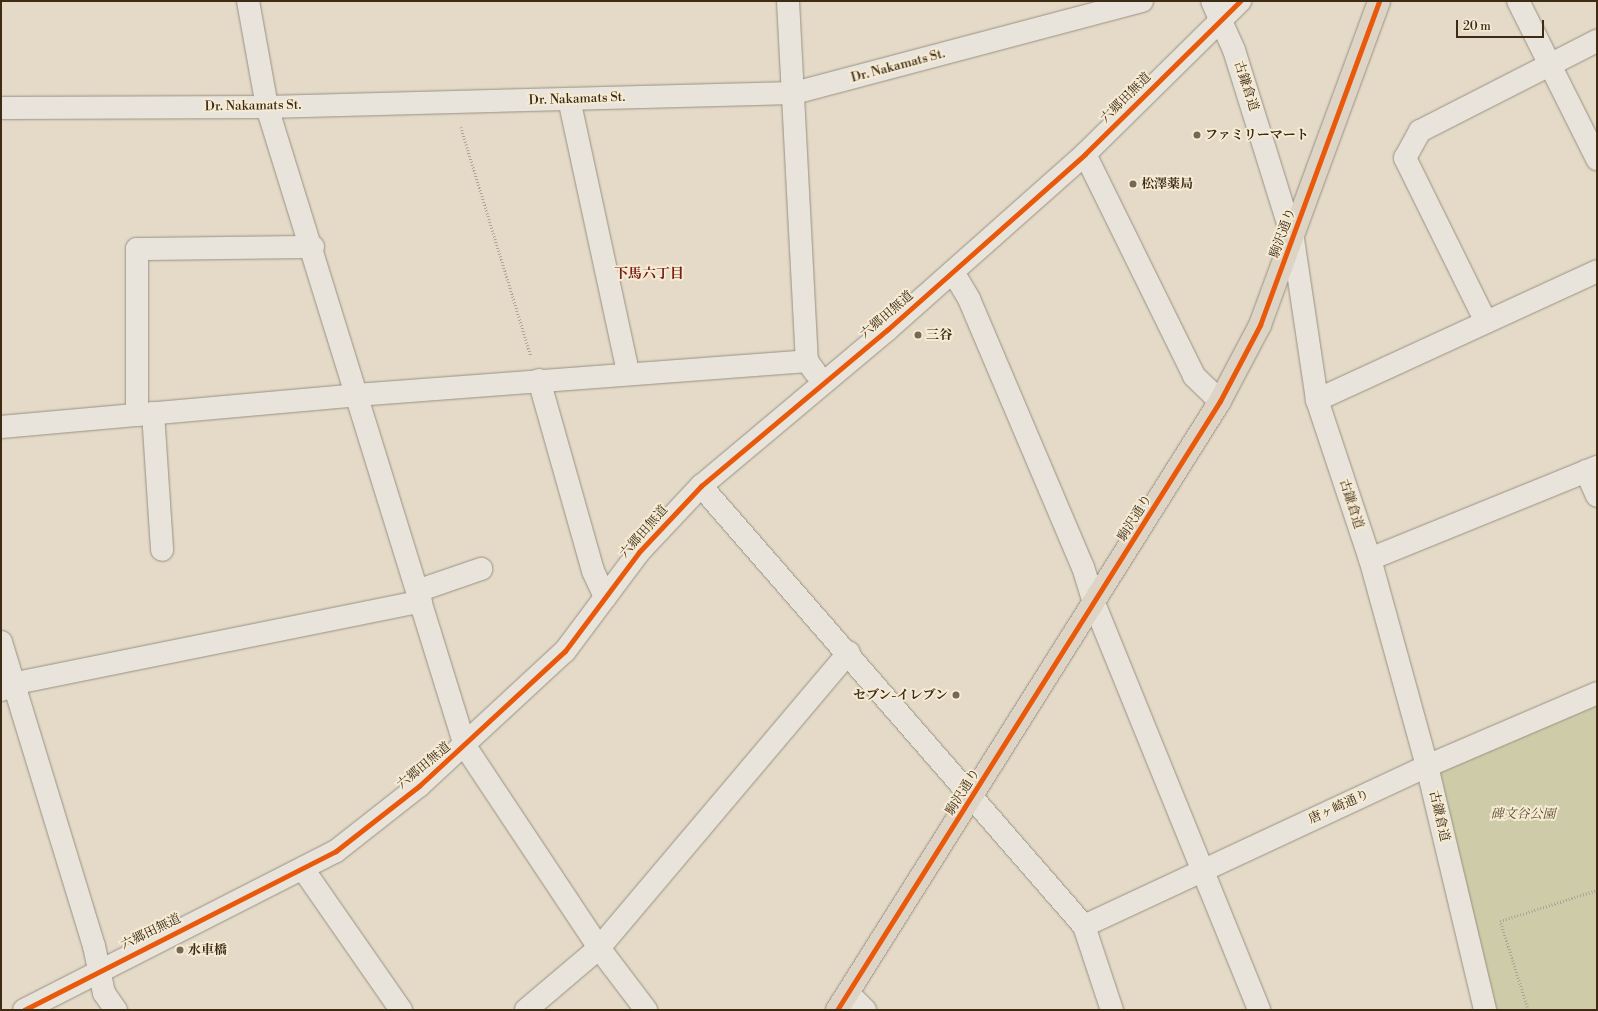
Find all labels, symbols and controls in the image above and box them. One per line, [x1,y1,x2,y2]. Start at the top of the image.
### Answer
scale bar [1458,12,1546,38]
text: 20 m [1463,19,1491,34]
street label: Dr. Nakamats St. [849,46,947,86]
street label: 古鎌倉道 [1231,59,1261,113]
street label: 六郷田無道 [1098,70,1154,126]
street label: Dr. Nakamats St. [528,90,626,108]
street label: Dr. Nakamats St. [205,97,301,115]
place label: ファミリーマート [1205,127,1309,143]
marker: ファミリーマート [1192,130,1202,140]
place label: 松澤薬局 [1141,176,1193,192]
marker: 松澤薬局 [1128,179,1138,189]
street label: 駒沢通り [1267,206,1299,260]
district label: 下馬六丁目 [614,266,684,282]
street label: 六郷田無道 [857,288,917,342]
place label: 三谷 [926,327,952,343]
marker: 三谷 [913,330,923,340]
street label: 古鎌倉道 [1336,477,1366,531]
street label: 駒沢通り [1115,492,1155,544]
street label: 六郷田無道 [617,502,671,562]
place label: セブン-イレブン [852,687,948,703]
marker: セブン-イレブン [951,690,961,700]
street label: 六郷田無道 [394,739,454,793]
street label: 駒沢通り [943,766,983,818]
street label: 唐ヶ崎通り [1306,787,1372,827]
street label: 古鎌倉道 [1426,789,1452,843]
park label: 碑文谷公園 [1491,806,1555,822]
street label: 六郷田無道 [118,911,184,953]
place label: 水車橋 [188,942,227,958]
marker: 水車橋 [175,945,185,955]

